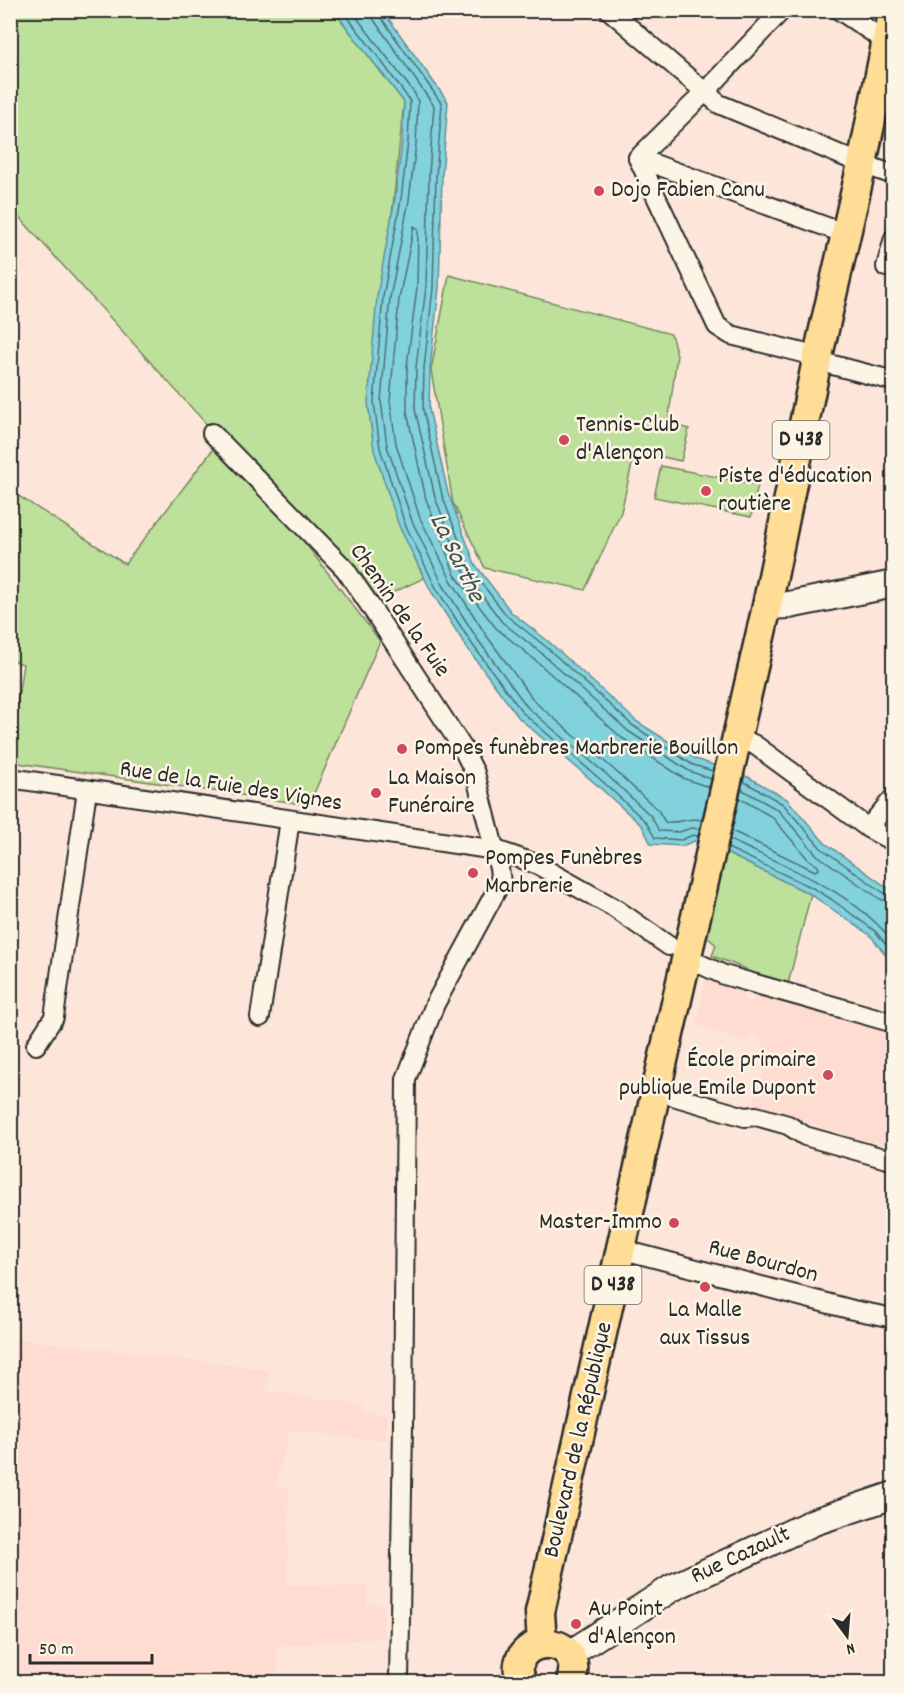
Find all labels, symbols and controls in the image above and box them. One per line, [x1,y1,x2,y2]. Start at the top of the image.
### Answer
place label: Dojo Fabien Canu [611,174,765,208]
marker: Dojo Fabien Canu [592,184,606,198]
place label: Tennis-Club d'Alençon [576,409,679,471]
road number: D 438 [772,421,830,459]
marker: Tennis-Club d'Alençon [557,433,571,447]
place label: Piste d'éducation routière [718,460,872,522]
marker: Piste d'éducation routière [699,484,713,498]
water label: La Sarthe [419,507,494,610]
street label: Chemin de la Fuie [340,537,458,685]
place label: Pompes funèbres Marbrerie Bouillon [414,732,738,766]
marker: Pompes funèbres Marbrerie Bouillon [395,742,409,756]
street label: Rue de la Fuie des Vignes [117,753,345,821]
place label: La Maison Funéraire [388,762,476,824]
marker: La Maison Funéraire [369,786,383,800]
place label: Pompes Funèbres Marbrerie [485,842,643,904]
marker: Pompes Funèbres Marbrerie [466,866,480,880]
place label: École primaire publique Emile Dupont [619,1044,816,1106]
marker: École primaire publique Emile Dupont [821,1068,835,1082]
place label: Master-Immo [539,1206,662,1240]
marker: Master-Immo [667,1216,681,1230]
street label: Rue Bourdon [704,1231,822,1293]
road number: D 438 [584,1266,642,1304]
marker: La Malle aux Tissus [698,1280,712,1294]
place label: La Malle aux Tissus [660,1294,750,1356]
street label: Boulevard de la République [535,1319,623,1561]
street label: Rue Cazault [686,1518,797,1594]
place label: Au Point d'Alençon [588,1593,676,1655]
north arrow [817,1606,877,1666]
marker: Au Point d'Alençon [569,1617,583,1631]
scale bar [30,1627,152,1665]
text: N [843,1636,857,1660]
text: 50 m [39,1638,74,1663]

